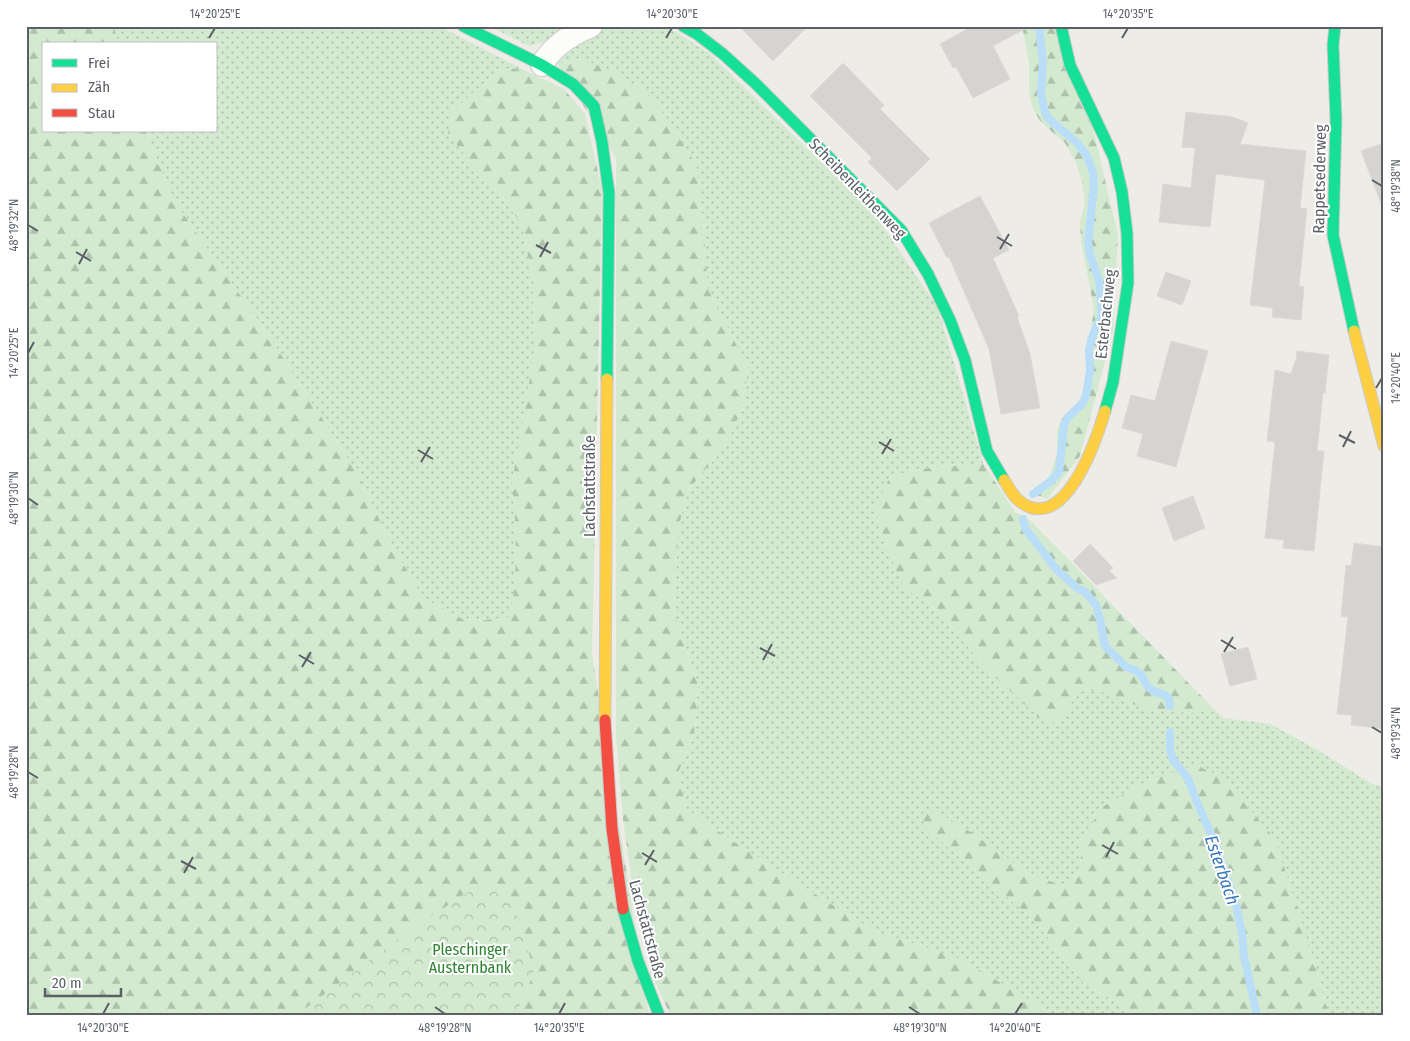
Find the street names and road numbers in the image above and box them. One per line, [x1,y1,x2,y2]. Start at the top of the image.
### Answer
street label: Rappetsederweg [1309,124,1330,234]
street label: Scheibenleithenweg [805,134,911,243]
street label: Esterbachweg [1091,268,1120,360]
street label: Lachstattstraße [580,435,599,537]
street label: Lachstattstraße [625,877,670,981]

